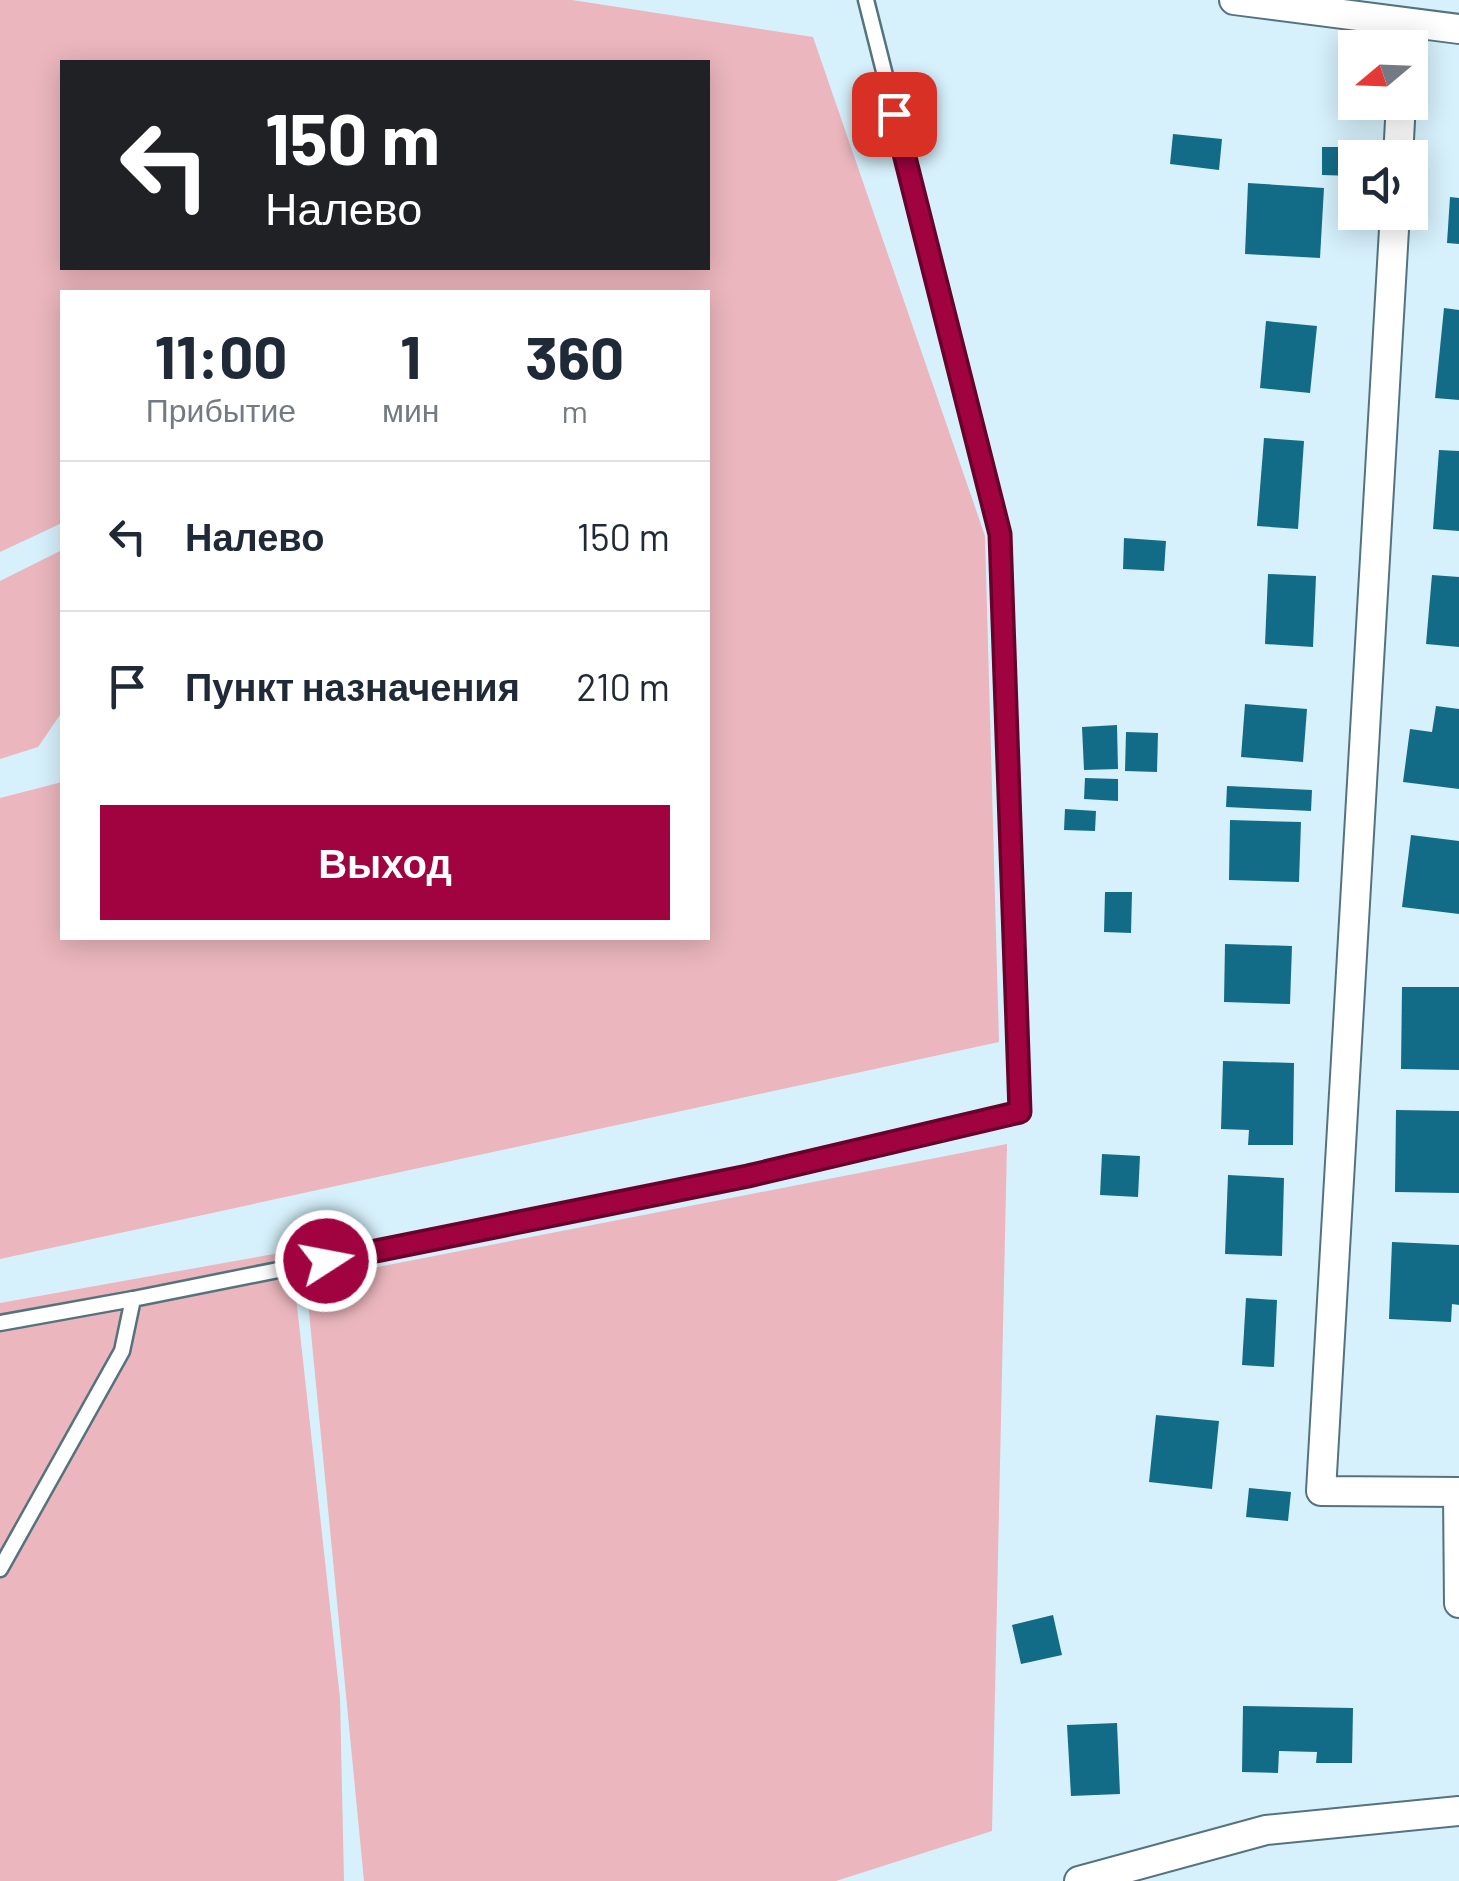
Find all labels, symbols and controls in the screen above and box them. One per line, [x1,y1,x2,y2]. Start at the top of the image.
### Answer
north arrow [1338,30,1428,120]
map controls [1338,30,1428,230]
pin [852,72,937,157]
icon: arrive [867,87,922,142]
text: 150 m [265,95,440,179]
icon: left [100,100,230,230]
button: sound [1338,140,1428,230]
text: Налево [265,180,422,234]
text: 11:00 [154,319,288,391]
text: 1 [400,319,421,391]
text: 360 [525,320,624,392]
text: Прибытие [146,390,296,428]
text: мин [382,390,440,428]
text: m [561,391,588,429]
icon: left [100,509,155,564]
text: Налево [185,513,324,559]
text: 150 m [577,513,670,559]
icon: arrive [100,659,155,714]
text: Пункт назначения [185,663,520,709]
text: 210 m [576,663,670,709]
button: Выход [100,805,670,920]
position arrow [274,1209,378,1313]

